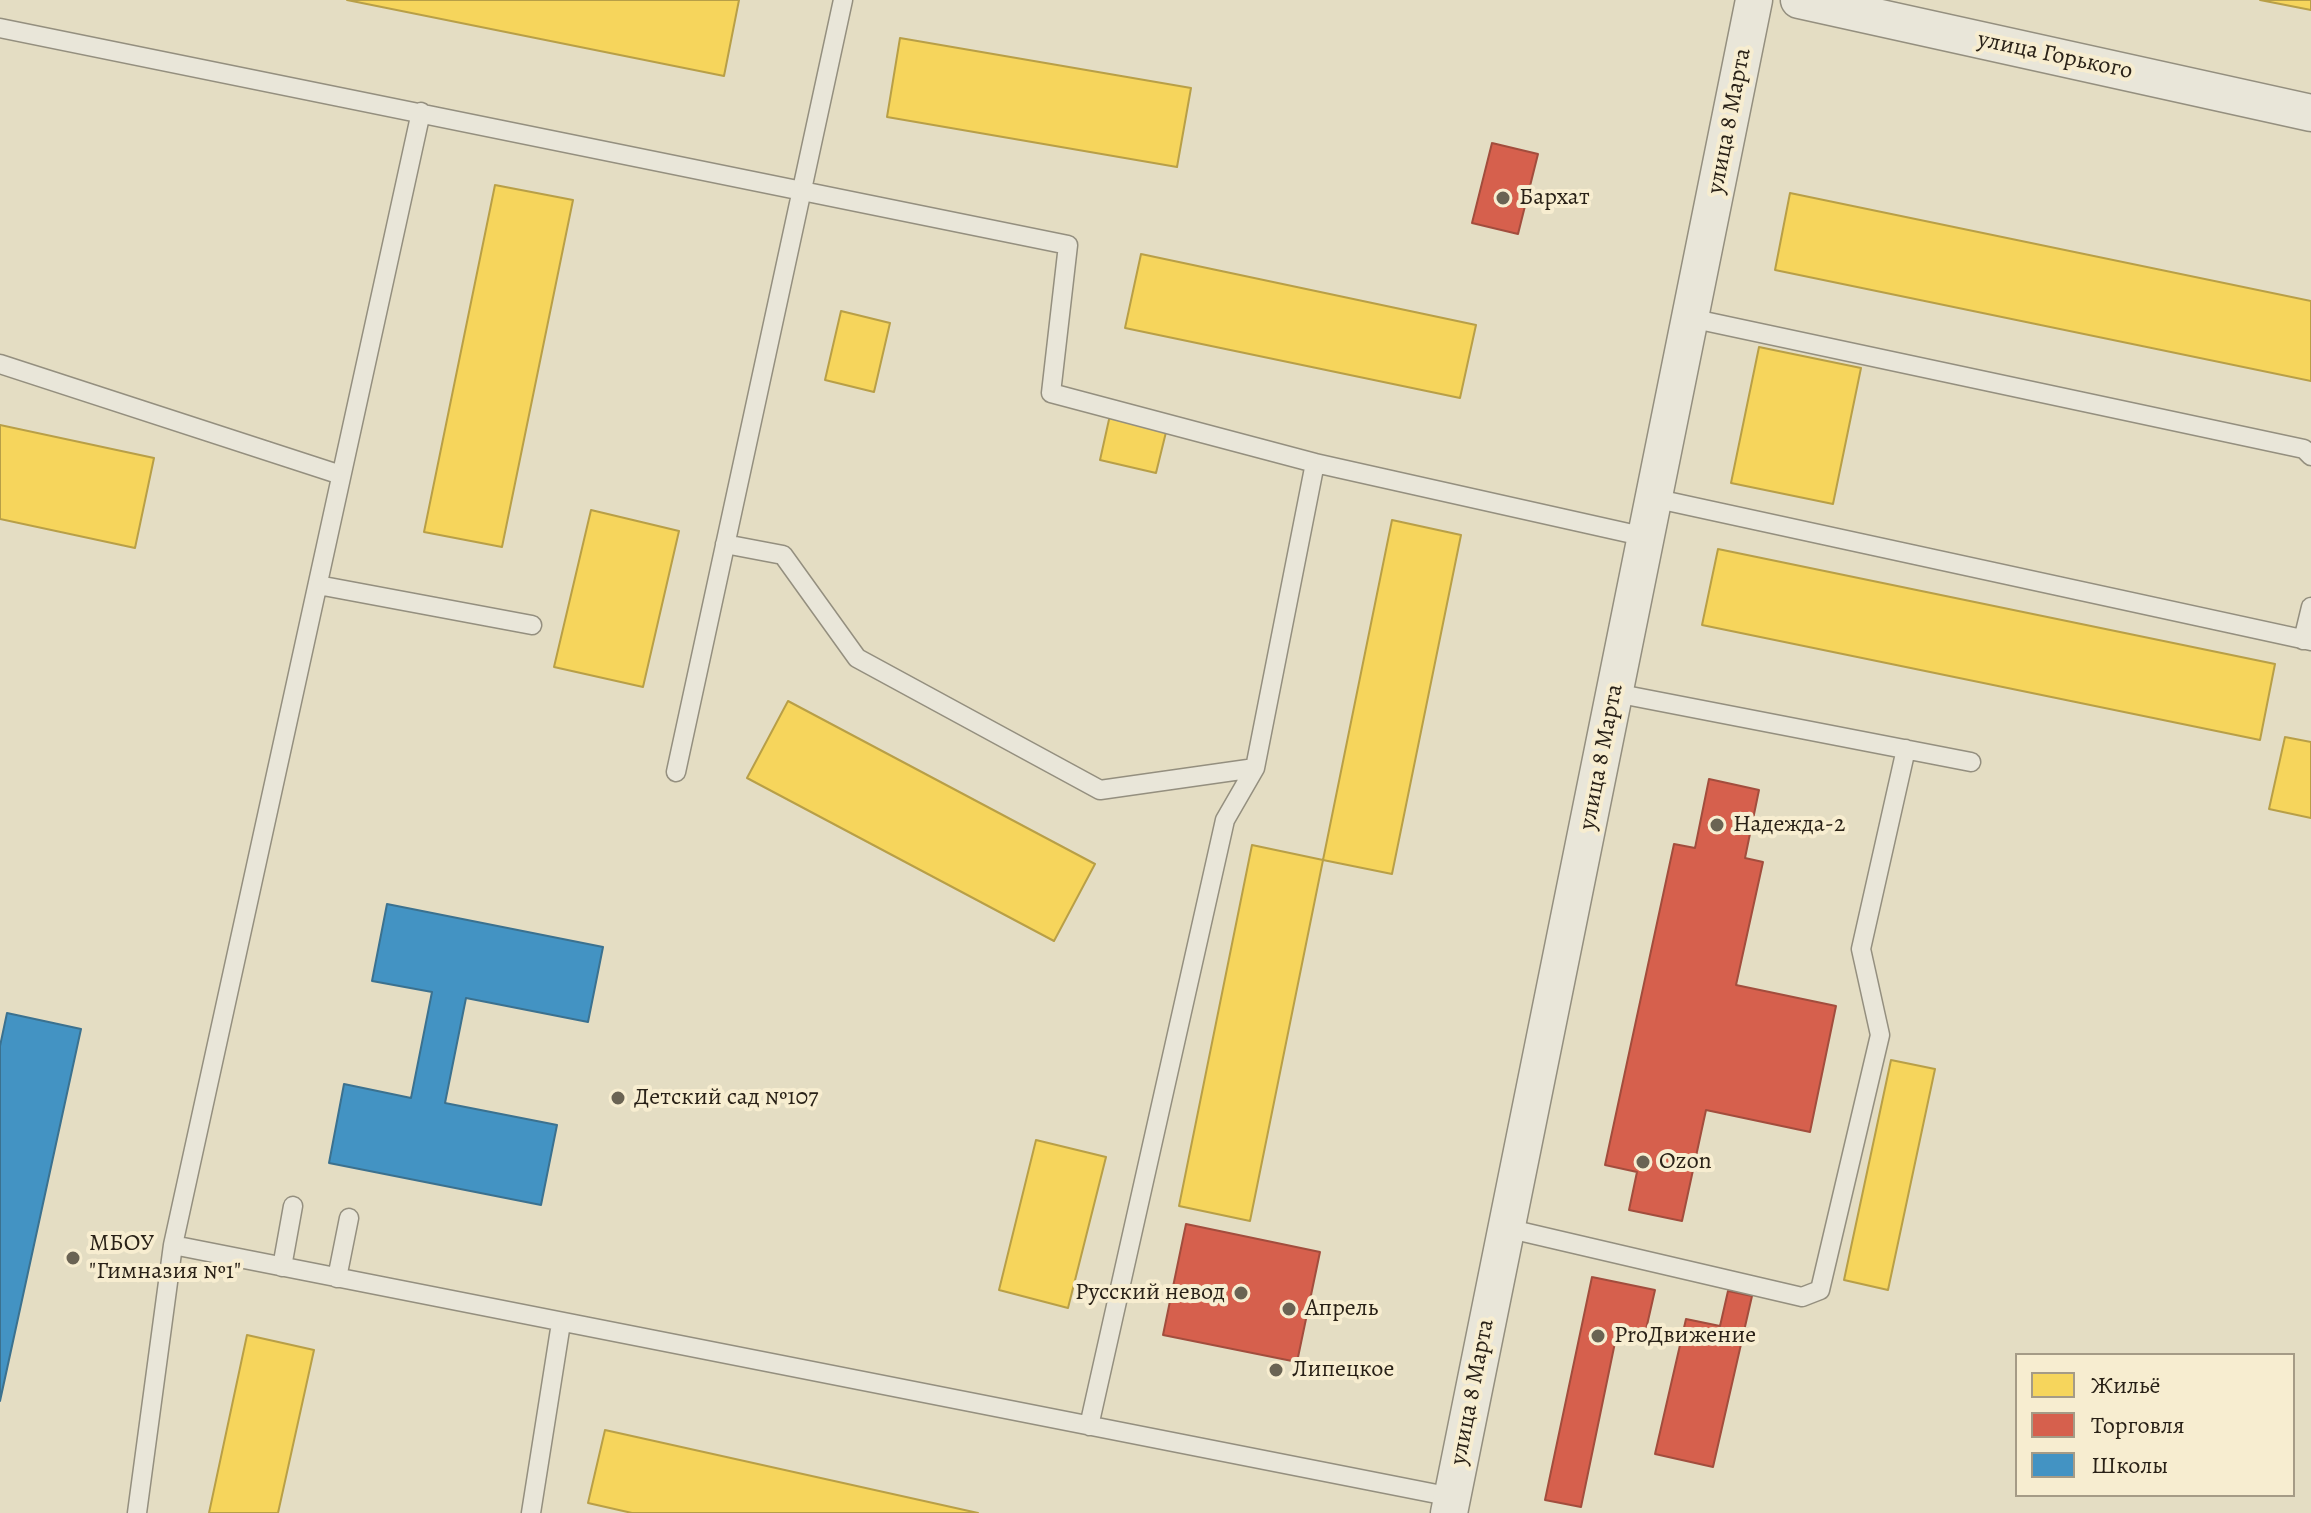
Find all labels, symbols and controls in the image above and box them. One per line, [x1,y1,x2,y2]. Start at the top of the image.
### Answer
street label: улица Горького [1975,26,2135,86]
street label: улица 8 Марта [1702,46,1758,196]
place label: Бархат [1519,184,1590,212]
marker: Бархат [1494,189,1512,207]
street label: улица 8 Марта [1574,682,1630,832]
place label: Надежда-2 [1733,811,1845,839]
marker: Надежда-2 [1708,816,1726,834]
place label: Детский сад №107 [634,1084,818,1112]
marker: Детский сад №107 [609,1089,627,1107]
place label: Ozon [1659,1148,1712,1176]
marker: Ozon [1634,1153,1652,1171]
place label: МБОУ "Гимназия №1" [89,1230,241,1286]
marker: МБОУ "Гимназия №1" [64,1249,82,1267]
place label: Русский невод [1075,1279,1225,1307]
marker: Русский невод [1232,1284,1250,1302]
place label: Апрель [1305,1295,1378,1323]
marker: Апрель [1280,1300,1298,1318]
street label: улица 8 Марта [1445,1317,1501,1467]
place label: ProДвижение [1614,1322,1756,1350]
marker: ProДвижение [1589,1327,1607,1345]
legend [2015,1353,2295,1497]
place label: Липецкое [1292,1356,1394,1384]
marker: Липецкое [1267,1361,1285,1379]
text: Жильё [2091,1369,2160,1401]
text: Торговля [2091,1409,2185,1441]
text: Школы [2091,1449,2168,1481]

